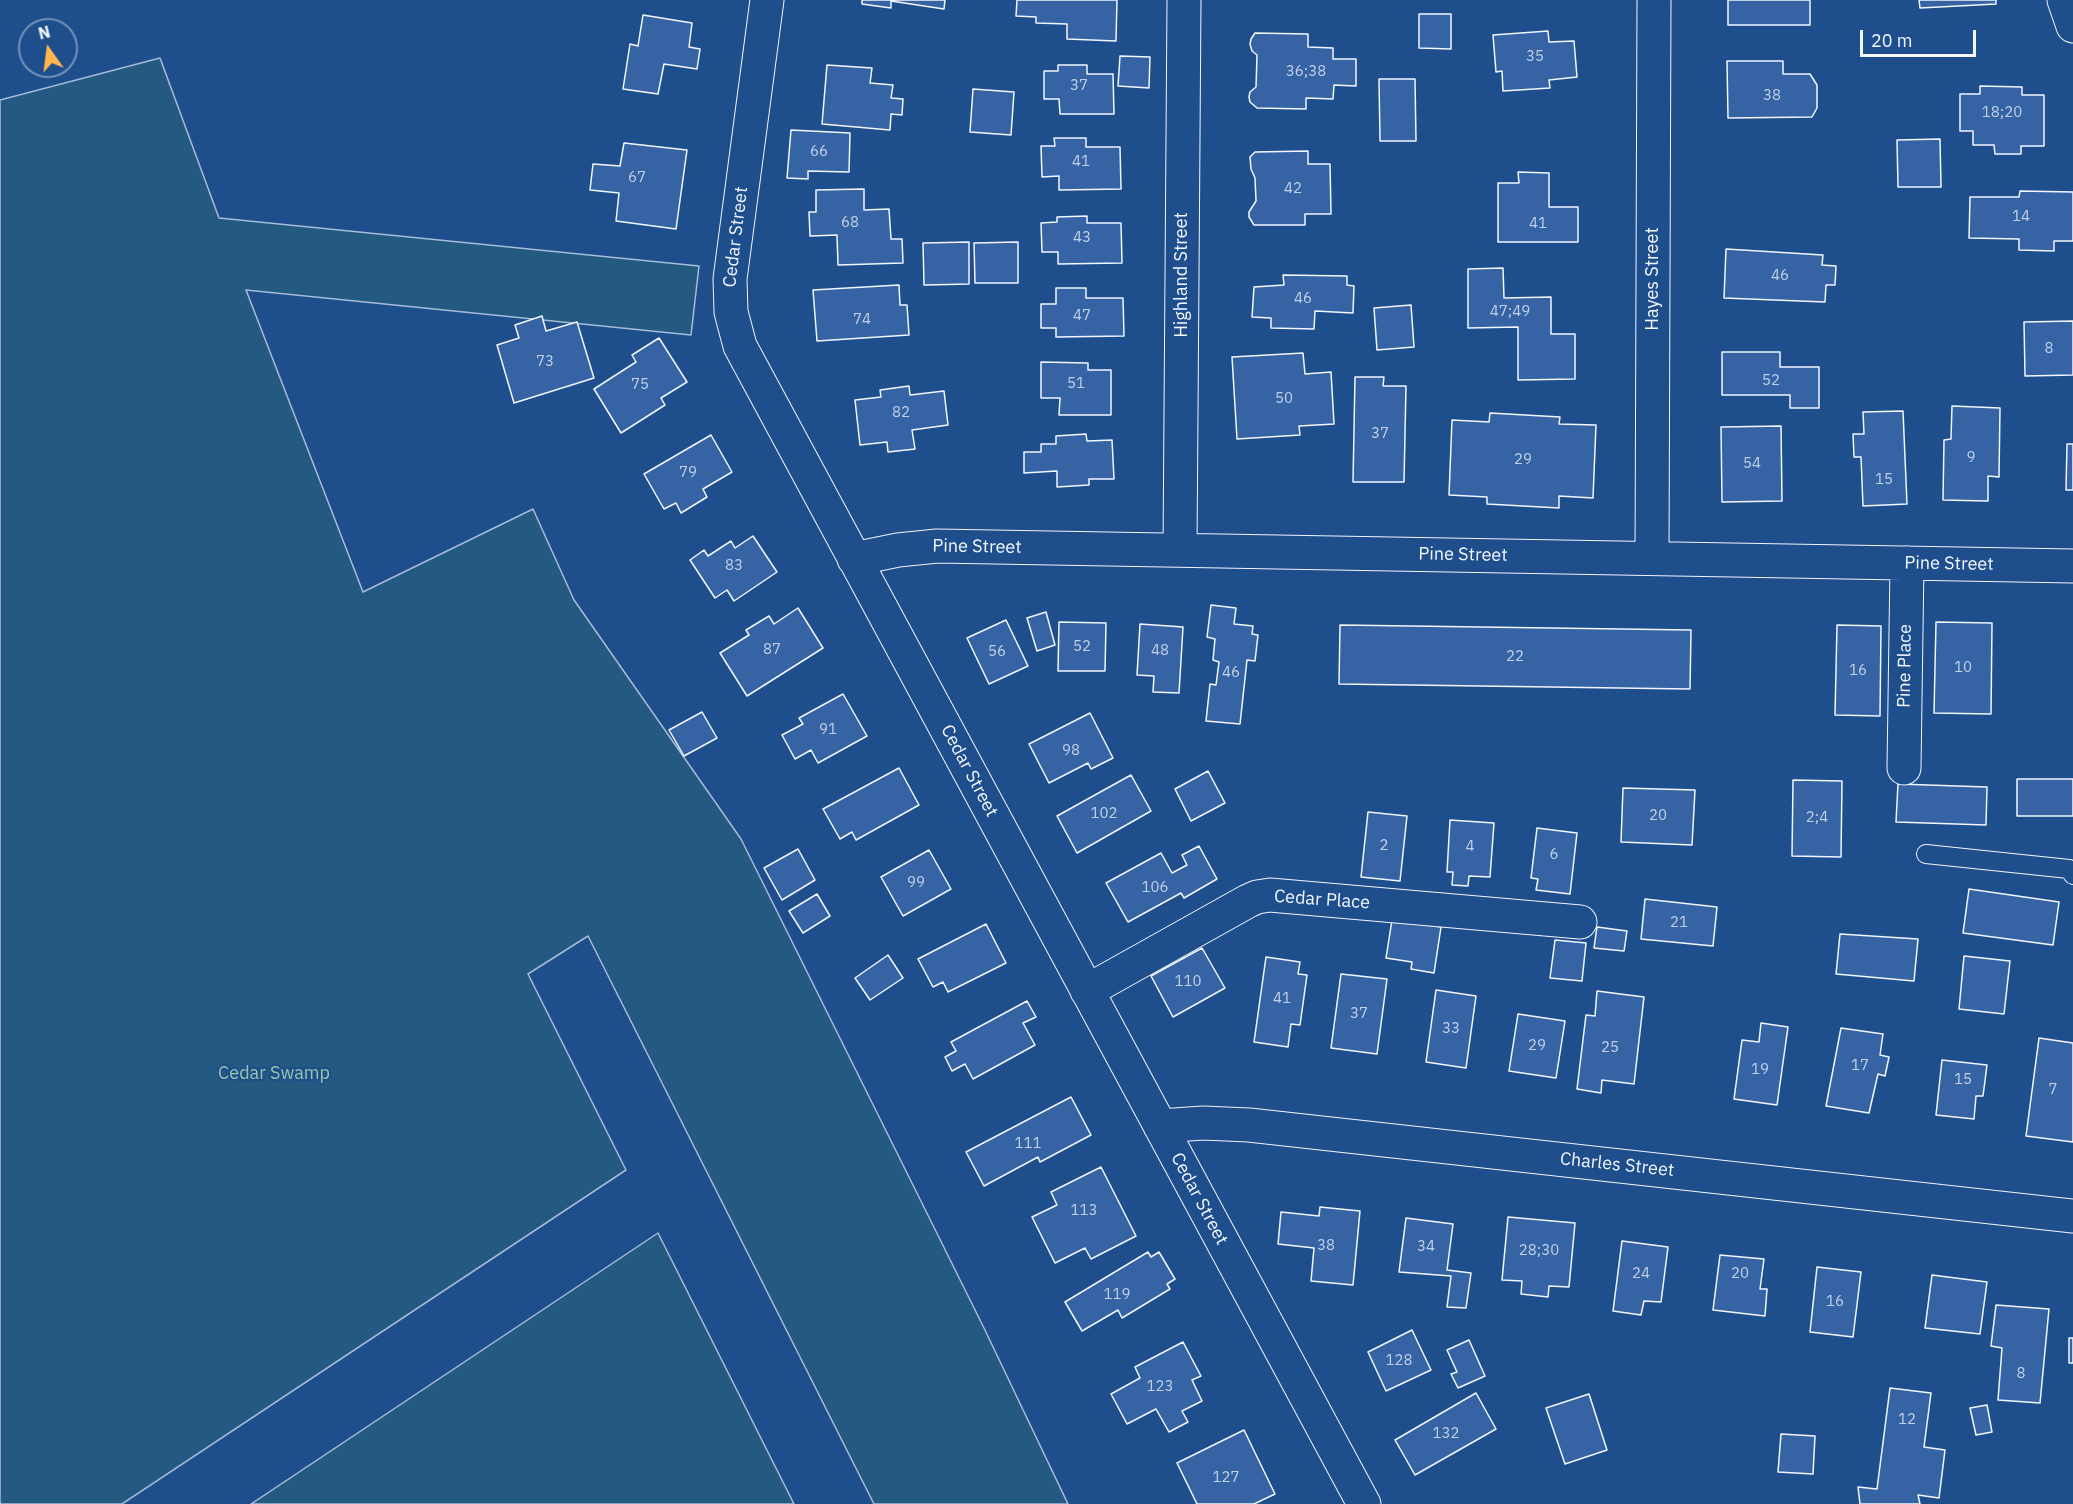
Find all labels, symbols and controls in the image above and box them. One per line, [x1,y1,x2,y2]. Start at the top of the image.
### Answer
north arrow [18,18,78,78]
scale bar [1863,18,1978,56]
text: N [36,21,52,44]
text: 20 m [1871,29,1913,52]
house number: 35 [1526,48,1544,66]
house number: 36;38 [1286,63,1326,81]
house number: 37 [1070,77,1088,95]
house number: 38 [1763,87,1781,105]
house number: 18;20 [1982,104,2022,122]
house number: 66 [810,143,828,161]
house number: 41 [1072,153,1090,171]
house number: 67 [628,169,646,187]
house number: 42 [1284,180,1302,198]
street label: Cedar Street [719,185,753,289]
house number: 14 [2012,208,2030,226]
street label: Highland Street [1171,212,1193,338]
house number: 68 [841,214,859,232]
house number: 41 [1529,215,1547,233]
street label: Hayes Street [1642,227,1664,331]
house number: 43 [1073,229,1091,247]
house number: 46 [1771,267,1789,285]
house number: 46 [1294,290,1312,308]
house number: 47;49 [1490,303,1530,321]
house number: 47 [1073,307,1091,325]
house number: 74 [853,311,871,329]
house number: 8 [2045,340,2053,358]
house number: 73 [536,353,554,371]
house number: 52 [1762,372,1780,390]
house number: 51 [1067,375,1085,393]
house number: 75 [631,376,649,394]
house number: 50 [1275,390,1293,408]
house number: 82 [892,404,910,422]
house number: 37 [1371,425,1389,443]
house number: 9 [1967,449,1975,467]
house number: 29 [1514,451,1532,469]
house number: 54 [1743,455,1761,473]
house number: 79 [679,464,697,482]
house number: 15 [1875,471,1893,489]
street label: Pine Street [932,535,1022,559]
street label: Pine Street [1418,543,1508,567]
street label: Pine Street [1904,552,1994,576]
house number: 83 [725,557,743,575]
street label: Pine Place [1893,624,1917,708]
house number: 52 [1073,638,1091,656]
house number: 87 [763,641,781,659]
house number: 48 [1151,642,1169,660]
house number: 56 [988,643,1006,661]
house number: 22 [1506,648,1524,666]
house number: 10 [1954,659,1972,677]
house number: 16 [1849,662,1867,680]
house number: 46 [1222,664,1240,682]
house number: 91 [819,721,837,739]
street label: Cedar Street [936,721,1002,821]
house number: 98 [1062,742,1080,760]
house number: 102 [1091,805,1117,823]
house number: 20 [1649,807,1667,825]
house number: 2;4 [1806,809,1828,827]
house number: 2 [1380,837,1388,855]
house number: 4 [1466,838,1474,856]
house number: 6 [1550,846,1558,864]
house number: 99 [907,874,925,892]
house number: 106 [1142,879,1168,897]
street label: Cedar Place [1273,886,1371,914]
house number: 21 [1670,914,1688,932]
house number: 110 [1175,973,1201,991]
house number: 41 [1273,990,1291,1008]
house number: 37 [1350,1005,1368,1023]
house number: 33 [1442,1020,1460,1038]
house number: 29 [1528,1037,1546,1055]
house number: 25 [1601,1039,1619,1057]
house number: 17 [1851,1057,1869,1075]
house number: 19 [1751,1061,1769,1079]
park label: Cedar Swamp [218,1063,330,1085]
house number: 15 [1954,1071,1972,1089]
house number: 7 [2049,1081,2057,1099]
house number: 111 [1015,1135,1041,1153]
street label: Charles Street [1559,1148,1675,1182]
street label: Cedar Street [1166,1149,1232,1249]
house number: 113 [1071,1202,1097,1220]
house number: 38 [1317,1237,1335,1255]
house number: 34 [1417,1238,1435,1256]
house number: 28;30 [1519,1242,1559,1260]
house number: 24 [1632,1265,1650,1283]
house number: 20 [1731,1265,1749,1283]
house number: 119 [1104,1286,1130,1304]
house number: 16 [1826,1293,1844,1311]
house number: 128 [1386,1352,1412,1370]
house number: 8 [2017,1365,2025,1383]
house number: 123 [1147,1378,1173,1396]
house number: 12 [1898,1411,1916,1429]
house number: 132 [1433,1425,1459,1443]
house number: 127 [1213,1469,1239,1487]

